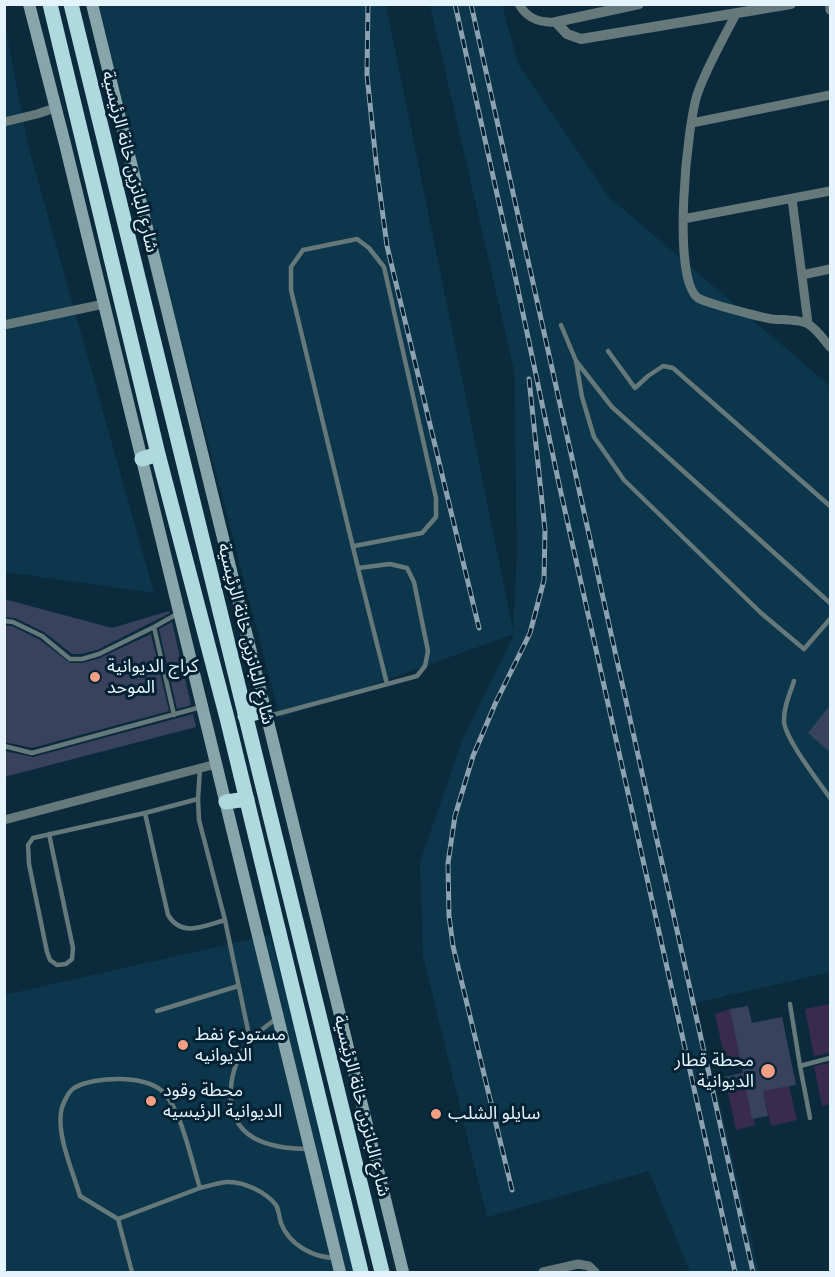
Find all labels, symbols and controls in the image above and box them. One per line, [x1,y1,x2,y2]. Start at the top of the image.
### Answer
street label: شارع البانزين خانة الرئيسية [96,69,162,255]
street label: شارع البانزين خانة الرئيسية [212,541,278,727]
place label: كراج الديوانية الموحد [107,656,198,698]
marker: كراج الديوانية الموحد [88,670,102,684]
street label: شارع البانزين خانة الرئيسية [328,1013,394,1199]
place label: مستودع نفط الديوانيه [195,1024,286,1066]
marker: مستودع نفط الديوانيه [176,1038,190,1052]
place label: محطة قطار الديوانية [674,1050,754,1092]
marker: محطة قطار الديوانية [759,1062,777,1080]
place label: محطة وقود الديوانية الرئيسيه [163,1080,282,1122]
marker: محطة وقود الديوانية الرئيسيه [144,1094,158,1108]
place label: سايلو الشلب [448,1103,540,1125]
marker: سايلو الشلب [429,1107,443,1121]

